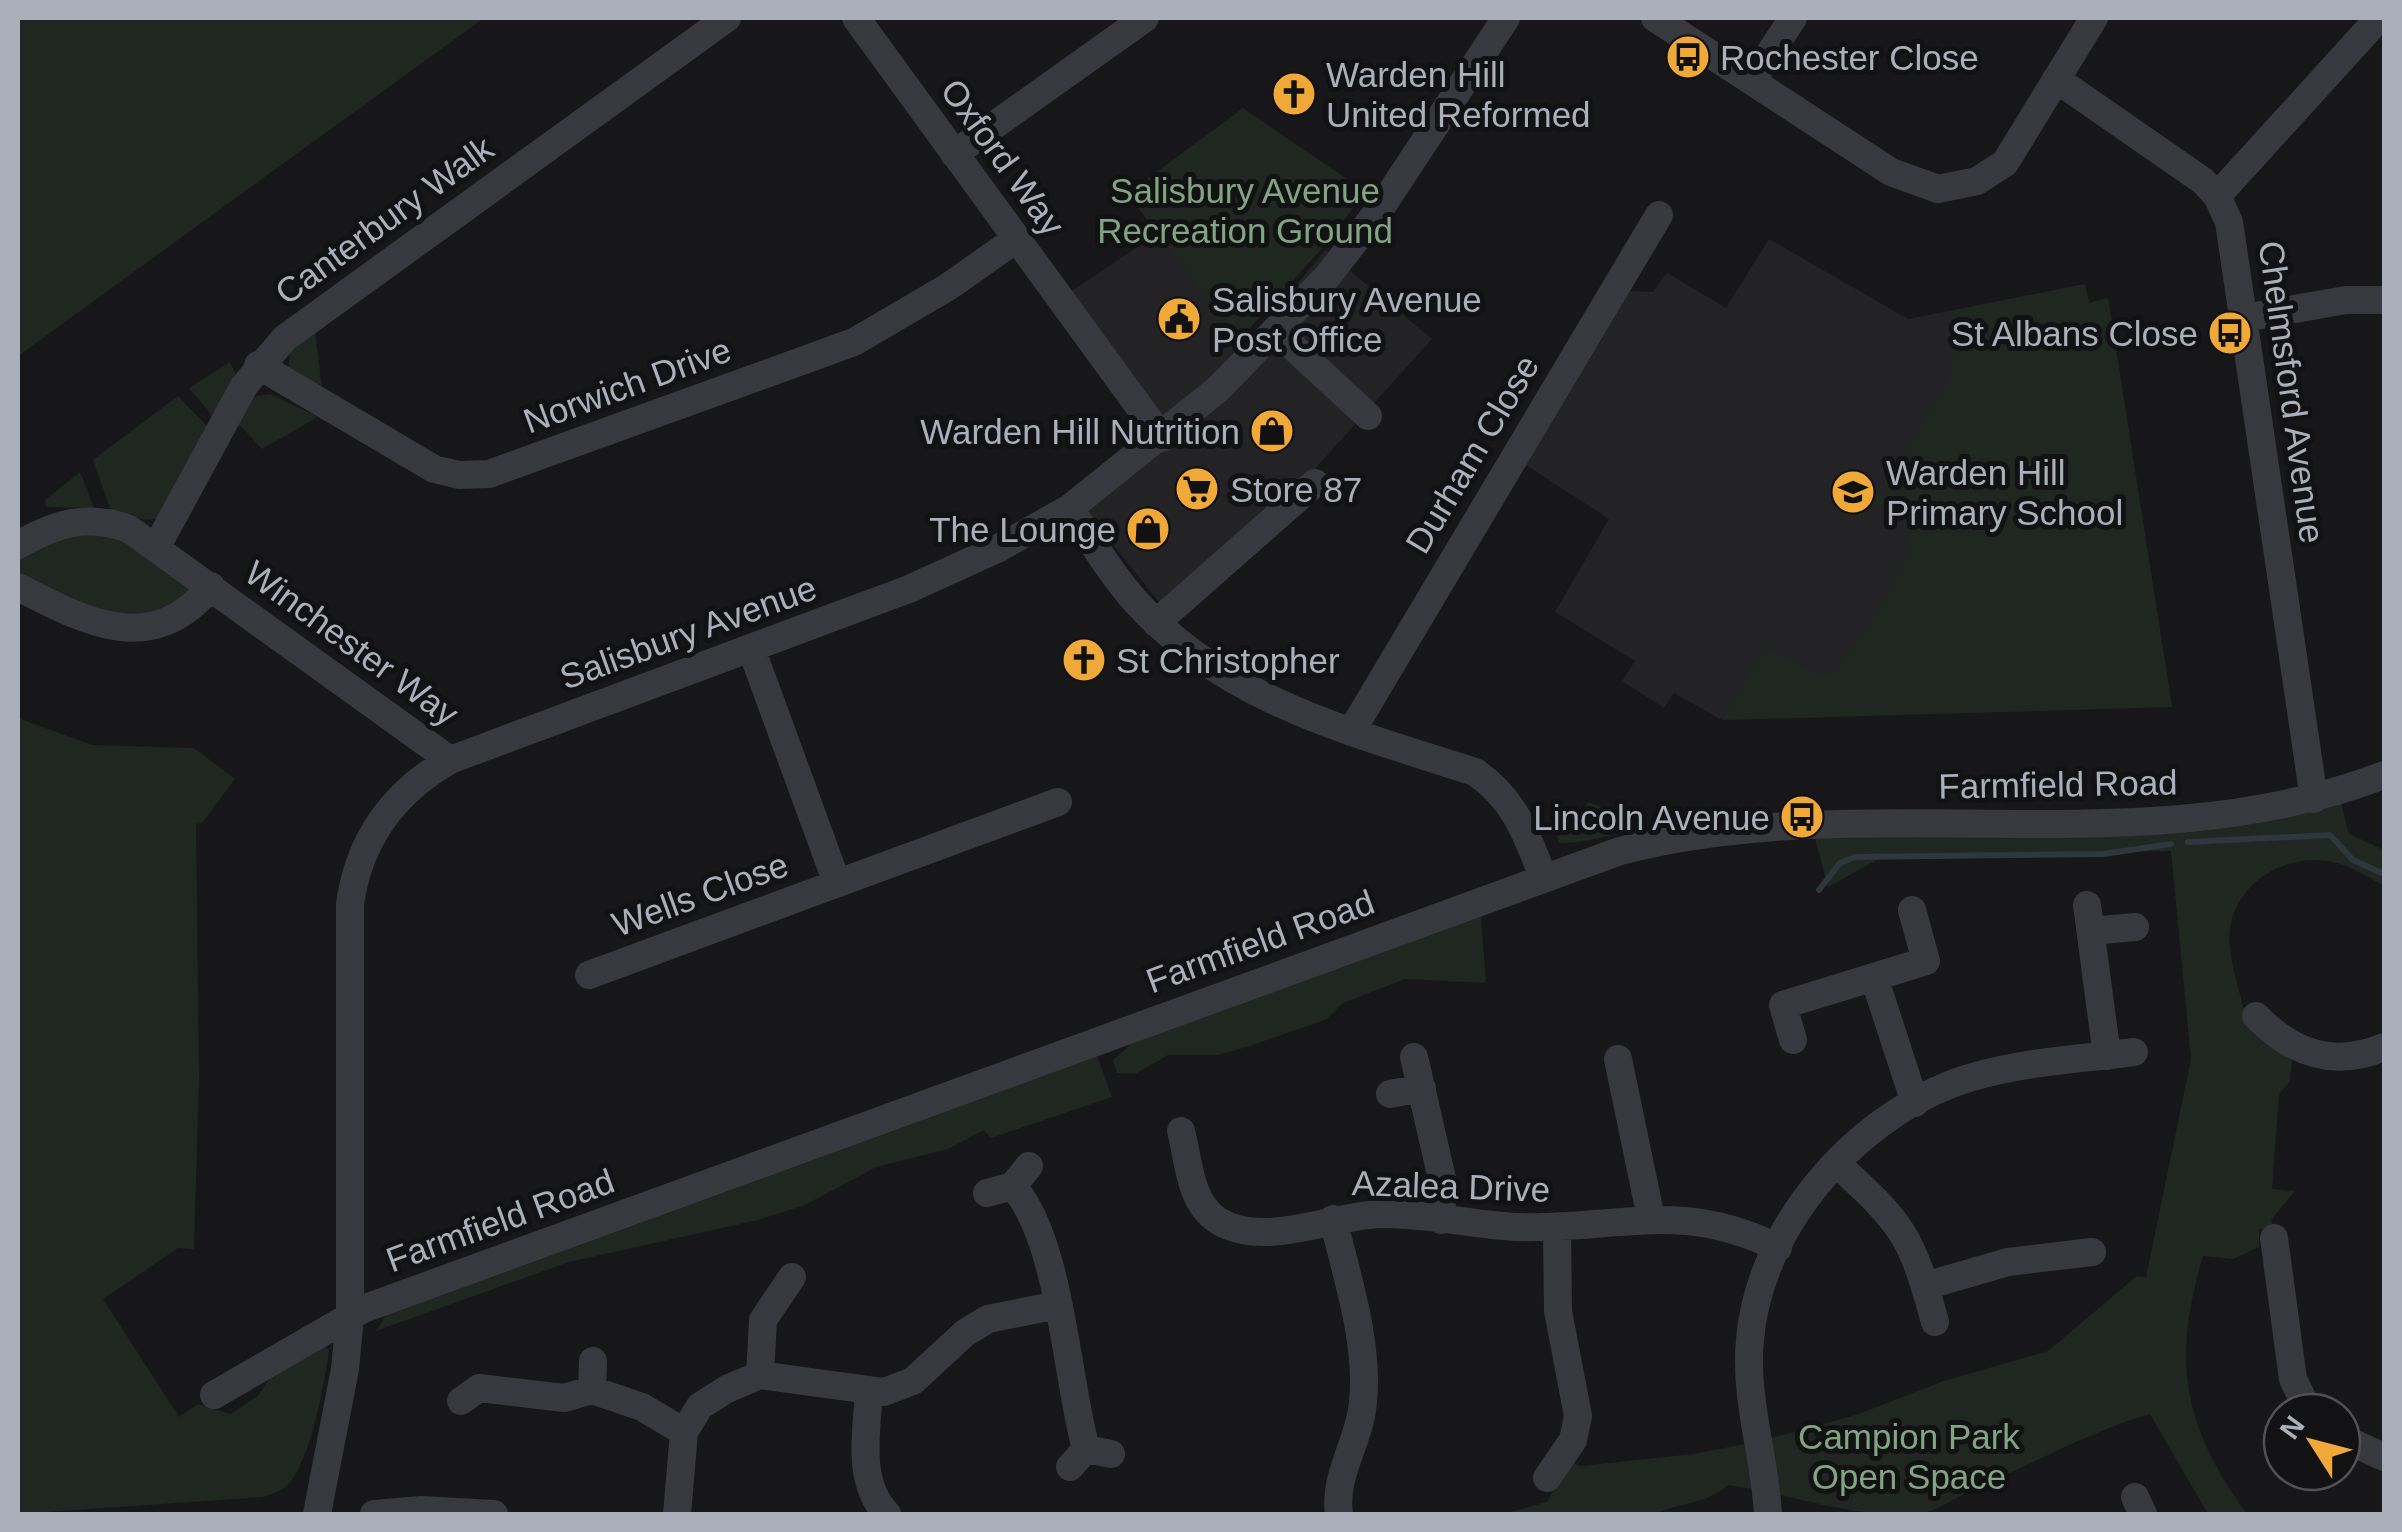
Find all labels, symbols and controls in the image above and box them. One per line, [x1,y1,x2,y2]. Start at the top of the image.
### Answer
bus stop icon: Rochester Close [1665,34,1711,80]
place label: Rochester Close [1720,38,1979,77]
place label: Warden Hill United Reformed [1326,55,1591,134]
street label: Oxford Way [933,71,1073,243]
church icon: Warden Hill United Reformed [1271,71,1317,117]
street label: Canterbury Walk [268,128,501,312]
park label: Salisbury Avenue Recreation Ground [1097,171,1393,250]
street label: Chelmsford Avenue [2251,238,2333,546]
place label: Salisbury Avenue Post Office [1212,280,1482,359]
public building icon: Salisbury Avenue Post Office [1156,296,1202,342]
bus stop icon: St Albans Close [2207,310,2253,356]
place label: St Albans Close [1951,314,2198,353]
street label: Norwich Drive [518,329,736,441]
street label: Durham Close [1398,348,1546,560]
shop icon: Warden Hill Nutrition [1249,408,1295,454]
place label: Warden Hill Nutrition [920,412,1240,451]
place label: Warden Hill Primary School [1886,453,2123,532]
supermarket icon: Store 87 [1174,466,1220,512]
school or university icon: Warden Hill Primary School [1830,469,1876,515]
place label: Store 87 [1230,470,1362,509]
shop icon: The Lounge [1125,506,1171,552]
place label: The Lounge [929,510,1116,549]
street label: Winchester Way [238,553,466,734]
street label: Salisbury Avenue [555,568,821,696]
church icon: St Christopher [1061,637,1107,683]
place label: St Christopher [1116,641,1340,680]
street label: Farmfield Road [1938,762,2178,806]
bus stop icon: Lincoln Avenue [1779,794,1825,840]
place label: Lincoln Avenue [1533,798,1770,837]
street label: Wells Close [607,844,793,944]
street label: Farmfield Road [1141,882,1379,1000]
street label: Farmfield Road [381,1161,619,1279]
street label: Azalea Drive [1351,1163,1551,1209]
north arrow [2262,1392,2362,1492]
text: N [2274,1410,2311,1445]
park label: Campion Park Open Space [1798,1417,2020,1496]

